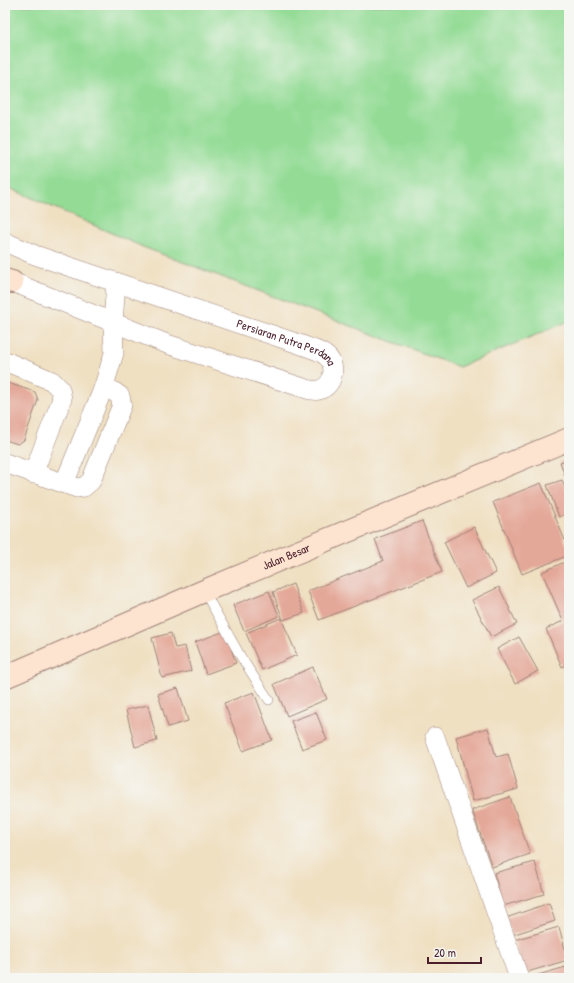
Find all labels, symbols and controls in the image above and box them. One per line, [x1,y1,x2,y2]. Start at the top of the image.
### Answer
street label: Persiaran Putra Perdana [234,315,341,368]
street label: Jalan Besar [260,539,313,574]
scale bar [428,939,481,965]
text: 20 m [434,944,456,961]

